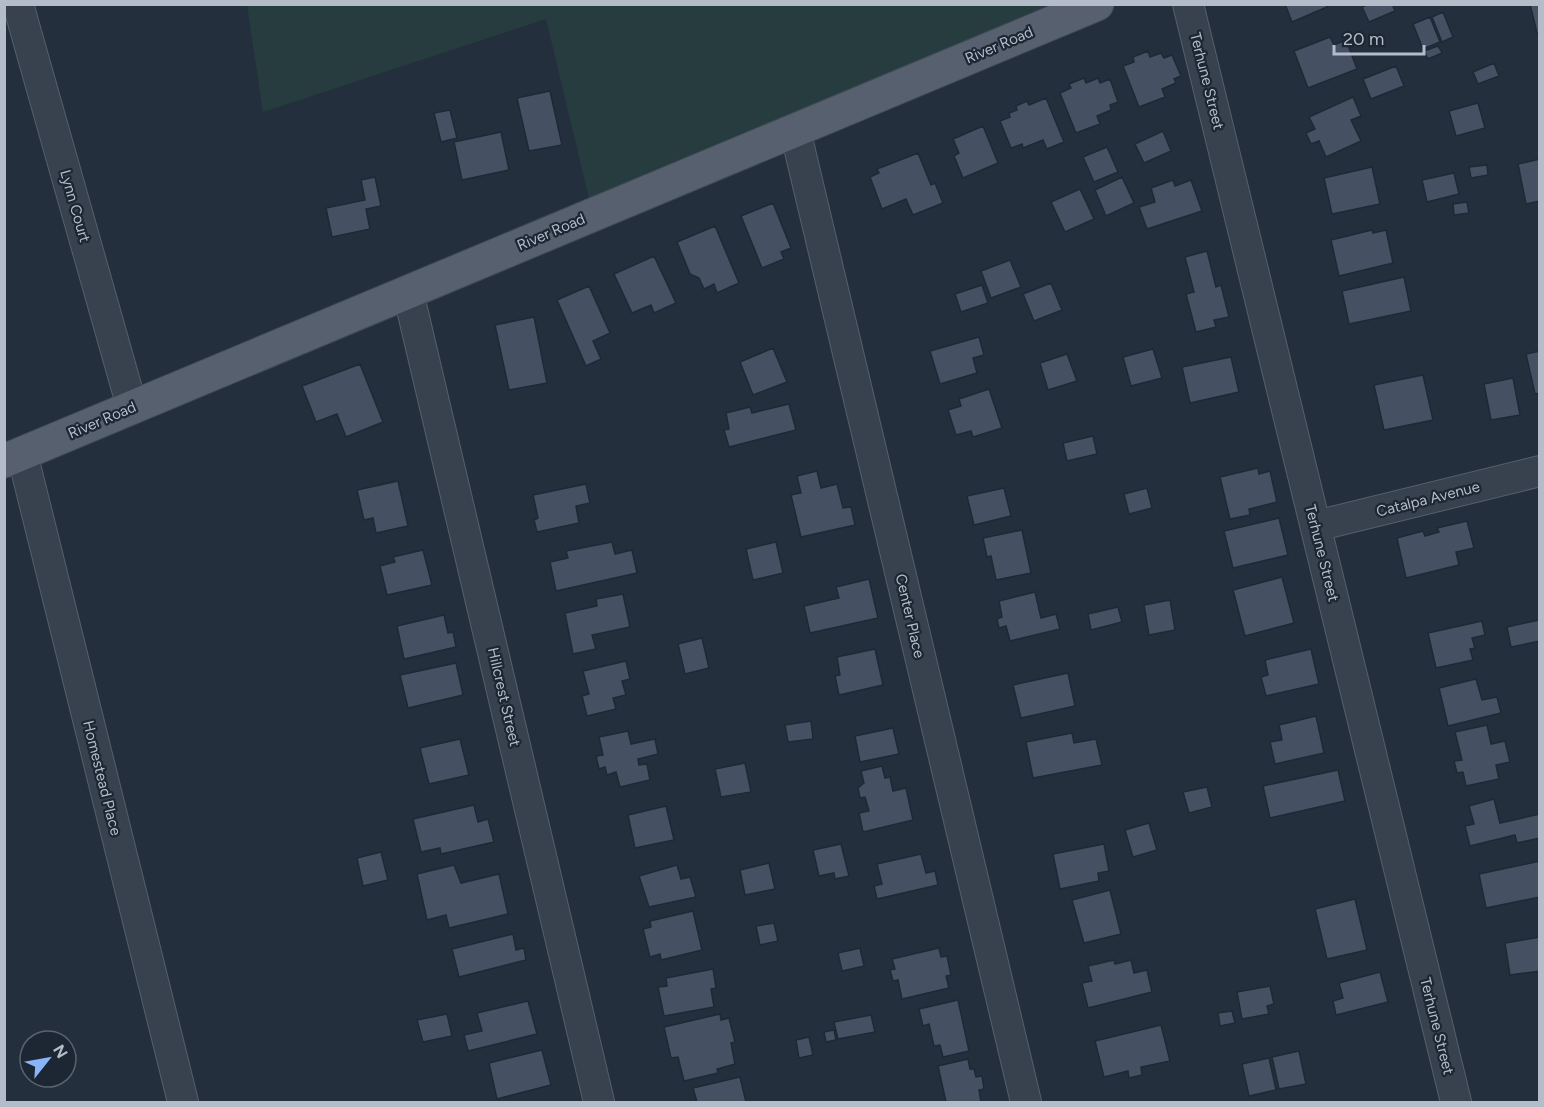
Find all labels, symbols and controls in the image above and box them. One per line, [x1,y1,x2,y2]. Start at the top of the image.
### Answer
scale bar [1334,18,1424,56]
street label: River Road [962,23,1036,67]
text: 20 m [1343,28,1384,50]
street label: Terhune Street [1186,30,1228,132]
street label: Lynn Court [56,168,94,245]
street label: River Road [514,210,588,254]
street label: River Road [65,398,139,442]
street label: Catalpa Avenue [1374,477,1482,521]
street label: Terhune Street [1301,502,1343,604]
street label: Center Place [892,572,928,660]
street label: Hillcrest Street [484,646,524,749]
street label: Homestead Place [79,719,125,837]
street label: Terhune Street [1416,975,1458,1077]
north arrow [18,1029,78,1089]
text: N [49,1041,72,1062]

